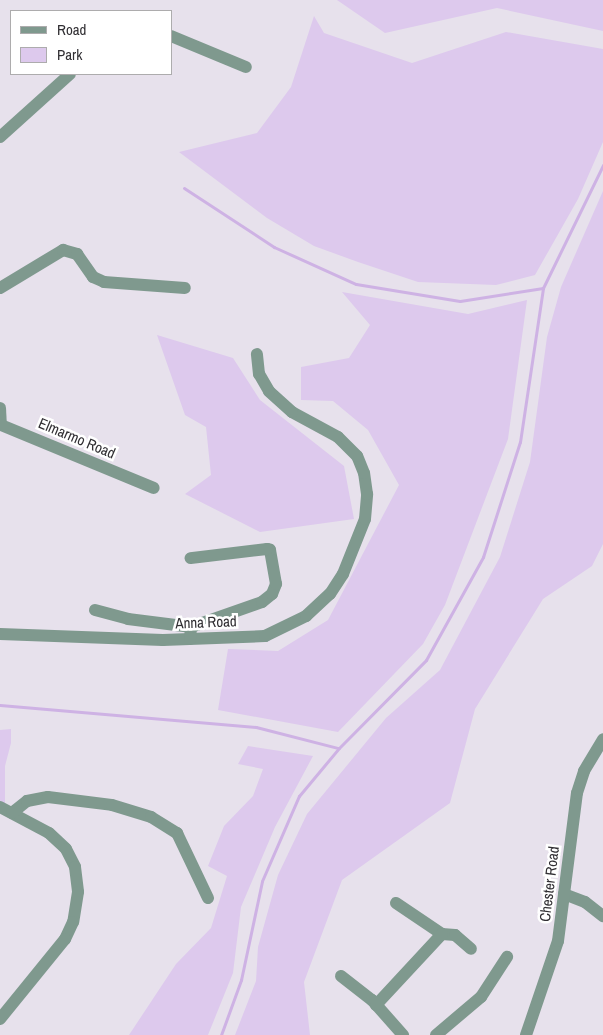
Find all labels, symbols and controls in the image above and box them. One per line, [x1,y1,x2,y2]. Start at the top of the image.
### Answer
legend [10,10,172,75]
text: Road [57,19,86,40]
text: Park [57,44,82,65]
street label: Elmarmo Road [36,414,118,462]
street label: Anna Road [175,612,237,632]
street label: Chester Road [535,845,563,923]

